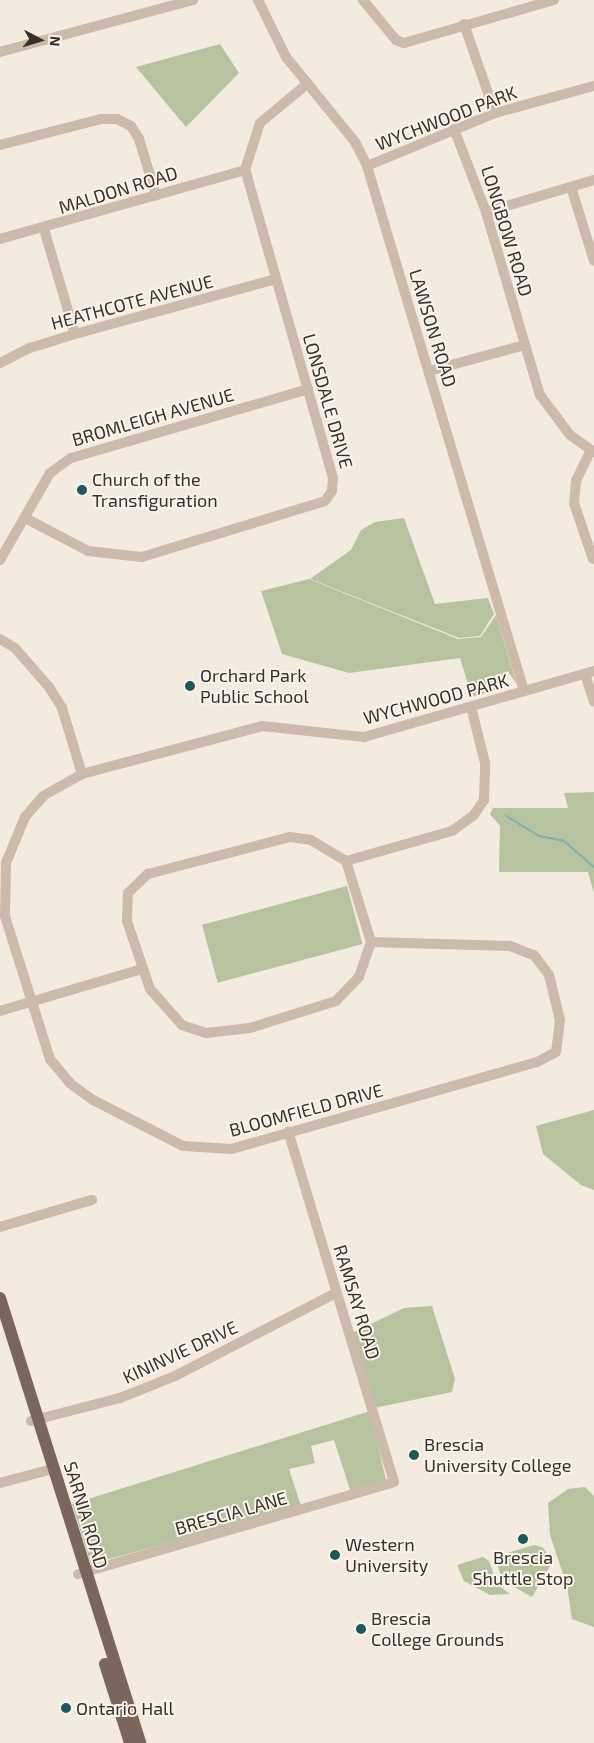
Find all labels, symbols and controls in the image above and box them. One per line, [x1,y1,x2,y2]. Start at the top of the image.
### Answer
north arrow [15,15,65,65]
text: N [47,36,64,47]
street label: WYCHWOOD PARK [372,81,520,155]
street label: MALDON ROAD [56,162,180,218]
street label: LONGBOW ROAD [477,163,537,299]
street label: LAWSON ROAD [405,266,461,390]
street label: HEATHCOTE AVENUE [48,270,216,334]
street label: LONSDALE DRIVE [298,331,358,471]
street label: BROMLEIGH AVENUE [69,383,237,451]
place label: Church of the Transfiguration [92,469,218,512]
marker: Church of the Transfiguration [76,484,88,496]
place label: Orchard Park Public School [200,665,309,708]
street label: WYCHWOOD PARK [361,669,511,729]
marker: Orchard Park Public School [184,680,196,692]
street label: BLOOMFIELD DRIVE [227,1079,385,1141]
street label: RAMSAY ROAD [329,1242,385,1362]
street label: KININVIE DRIVE [119,1316,241,1388]
place label: Brescia University College [424,1434,572,1476]
marker: Brescia University College [408,1449,420,1461]
street label: SARNIA ROAD [59,1459,113,1571]
street label: BRESCIA LANE [172,1487,290,1539]
marker: Brescia Shuttle Stop [517,1533,529,1545]
place label: Western University [345,1534,428,1576]
place label: Brescia Shuttle Stop [472,1547,574,1590]
marker: Western University [329,1549,341,1561]
place label: Brescia College Grounds [371,1608,504,1650]
marker: Brescia College Grounds [355,1623,367,1635]
place label: Ontario Hall [76,1697,174,1719]
marker: Ontario Hall [60,1702,72,1714]

